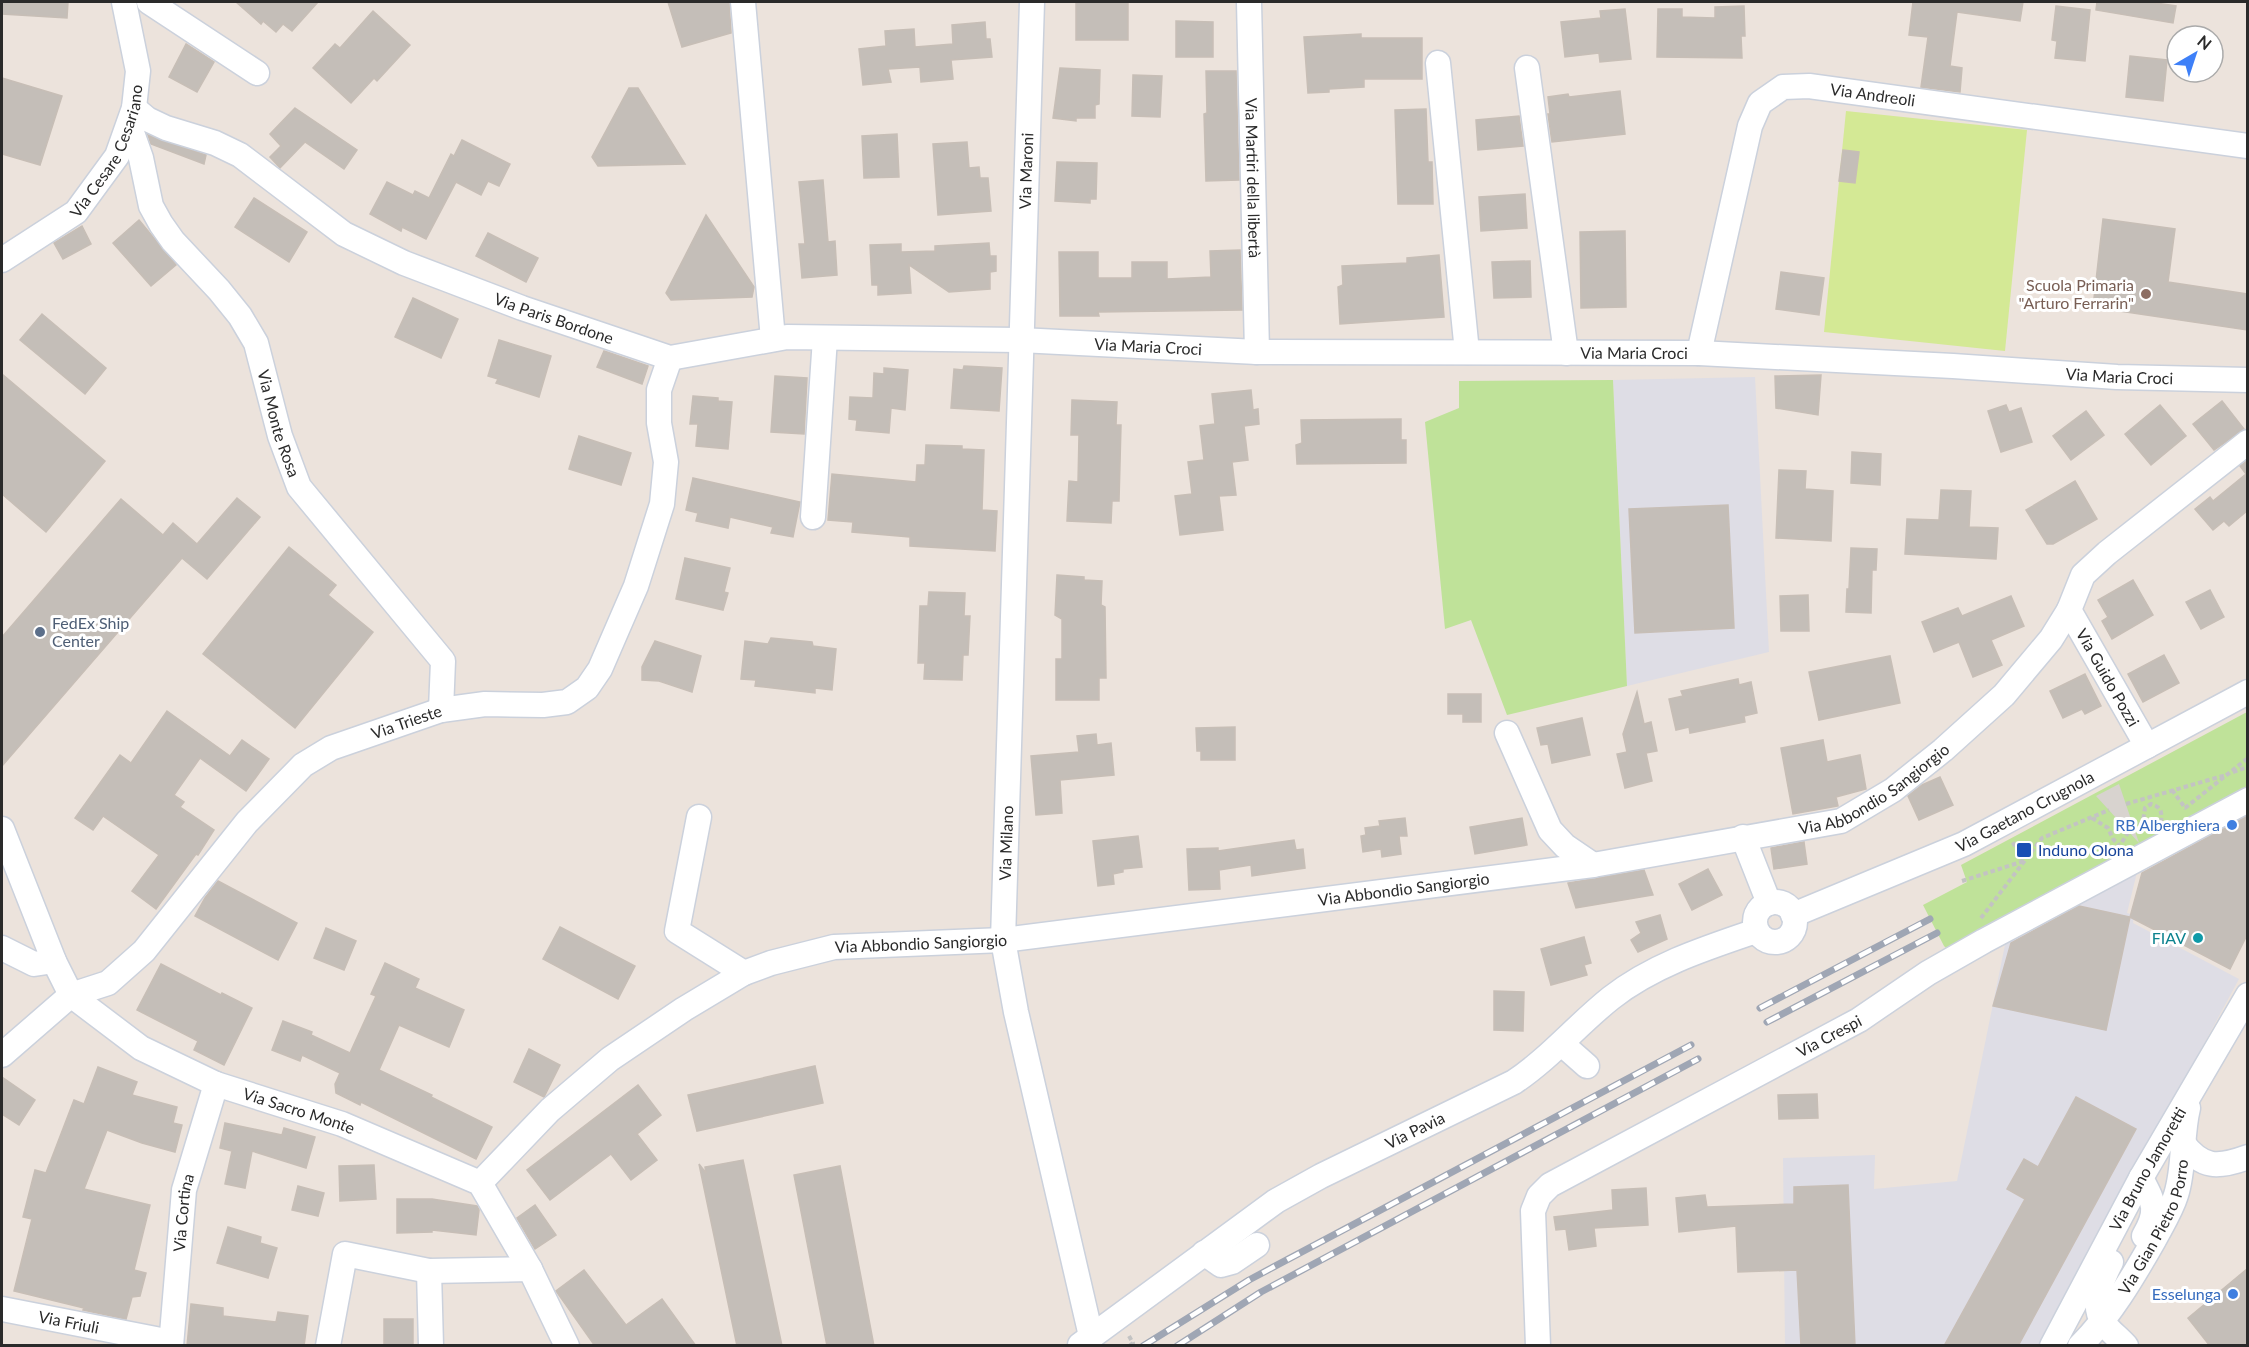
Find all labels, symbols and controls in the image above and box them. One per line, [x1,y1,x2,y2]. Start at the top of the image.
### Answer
north arrow [2165,24,2225,84]
text: N [2194,31,2216,53]
street label: Via Andreoli [1829,79,1916,109]
street label: Via Cesare Cesariano [65,83,145,221]
street label: Via Martiri della libertà [1242,98,1265,258]
street label: Via Maroni [1015,132,1036,210]
place label: Scuola Primaria "Arturo Ferrarin" [2018,275,2134,312]
marker: Scuola Primaria "Arturo Ferrarin" [2139,287,2153,301]
street label: Via Paris Bordone [492,288,616,347]
street label: Via Maria Croci [1094,334,1202,358]
street label: Via Maria Croci [1580,343,1688,362]
street label: Via Maria Croci [2065,364,2173,387]
street label: Via Monte Rosa [254,368,304,479]
place label: FedEx Ship Center [52,613,129,650]
marker: FedEx Ship Center [33,625,47,639]
street label: Via Guido Pozzi [2073,625,2144,730]
street label: Via Trieste [369,701,444,742]
street label: Via Abbondio Sangiorgio [1797,739,1953,837]
street label: Via Gaetano Crugnola [1953,766,2097,855]
street label: Via Milano [995,805,1016,881]
place label: RB Alberghiera [2115,815,2220,834]
marker: RB Alberghiera [2225,818,2239,832]
place label: Induno Olona [2038,840,2134,859]
marker: Induno Olona [2015,841,2033,859]
street label: Via Abbondio Sangiorgio [1317,868,1490,909]
place label: FIAV [2152,928,2186,947]
street label: Via Abbondio Sangiorgio [834,930,1008,956]
marker: FIAV [2191,931,2205,945]
street label: Via Crespi [1793,1010,1865,1061]
street label: Via Sacro Monte [241,1083,358,1137]
street label: Via Bruno Jamoretti [2105,1104,2189,1234]
street label: Via Pavia [1382,1107,1447,1152]
street label: Via Gian Pietro Porro [2114,1158,2191,1298]
street label: Via Cortina [169,1171,198,1253]
place label: Esselunga [2152,1284,2221,1303]
marker: Esselunga [2226,1287,2240,1301]
street label: Via Friuli [37,1306,101,1337]

